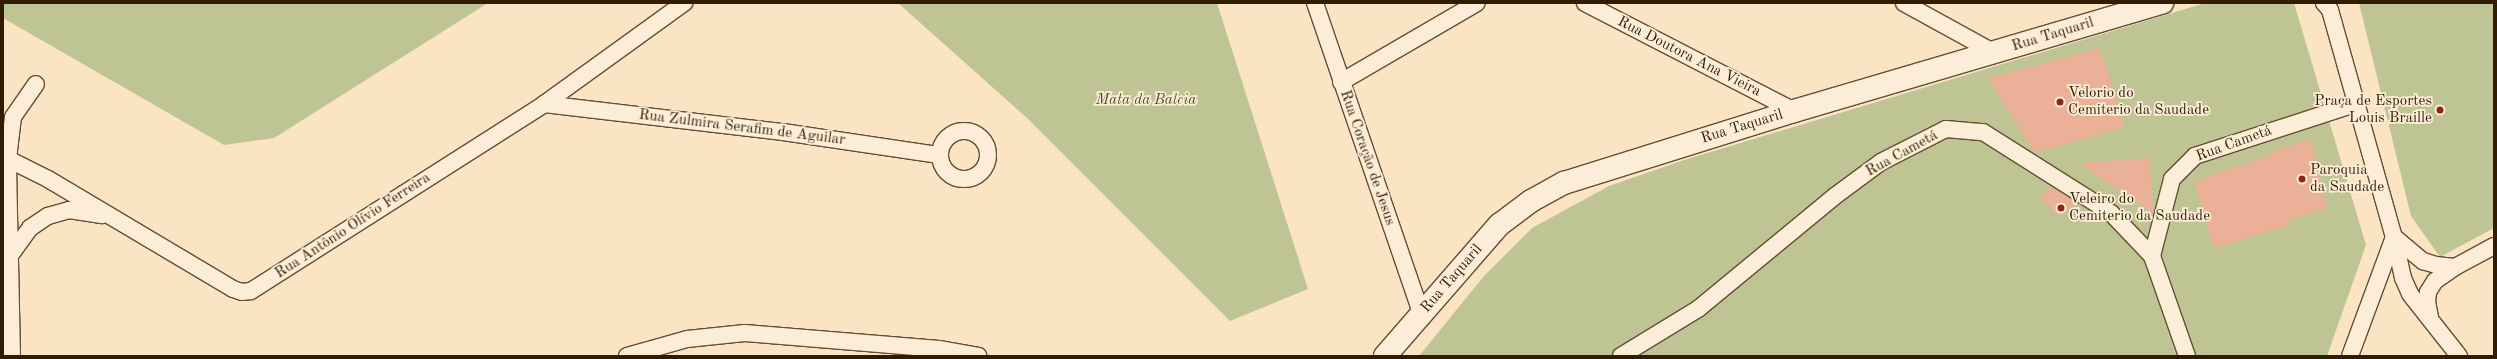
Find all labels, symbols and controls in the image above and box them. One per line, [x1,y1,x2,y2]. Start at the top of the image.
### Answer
street label: Rua Doutora Ana Vieira [1614,13,1764,101]
street label: Rua Taquaril [2010,14,2096,56]
place label: Velorio do Cemiterio da Saudade [2068,84,2209,119]
street label: Rua Coração de Jesus [1335,88,1399,228]
park label: Mata da Baleia [1096,92,1196,110]
place label: Praça de Esportes Louis Braille [2314,92,2432,127]
marker: Velorio do Cemiterio da Saudade [2055,97,2065,107]
marker: Praça de Esportes Louis Braille [2435,105,2445,115]
street label: Rua Zulmira Serafim de Aguilar [638,106,846,150]
street label: Rua Taquaril [1699,106,1785,148]
street label: Rua Cametá [2194,122,2274,166]
street label: Rua Cametá [1863,127,1941,181]
place label: Paroquia da Saudade [2310,161,2384,196]
street label: Rua Antônio Olívio Ferreira [272,169,434,283]
marker: Paroquia da Saudade [2297,174,2307,184]
place label: Veleiro do Cemiterio da Saudade [2069,190,2210,225]
marker: Veleiro do Cemiterio da Saudade [2056,203,2066,213]
street label: Rua Taquaril [1417,241,1487,317]

